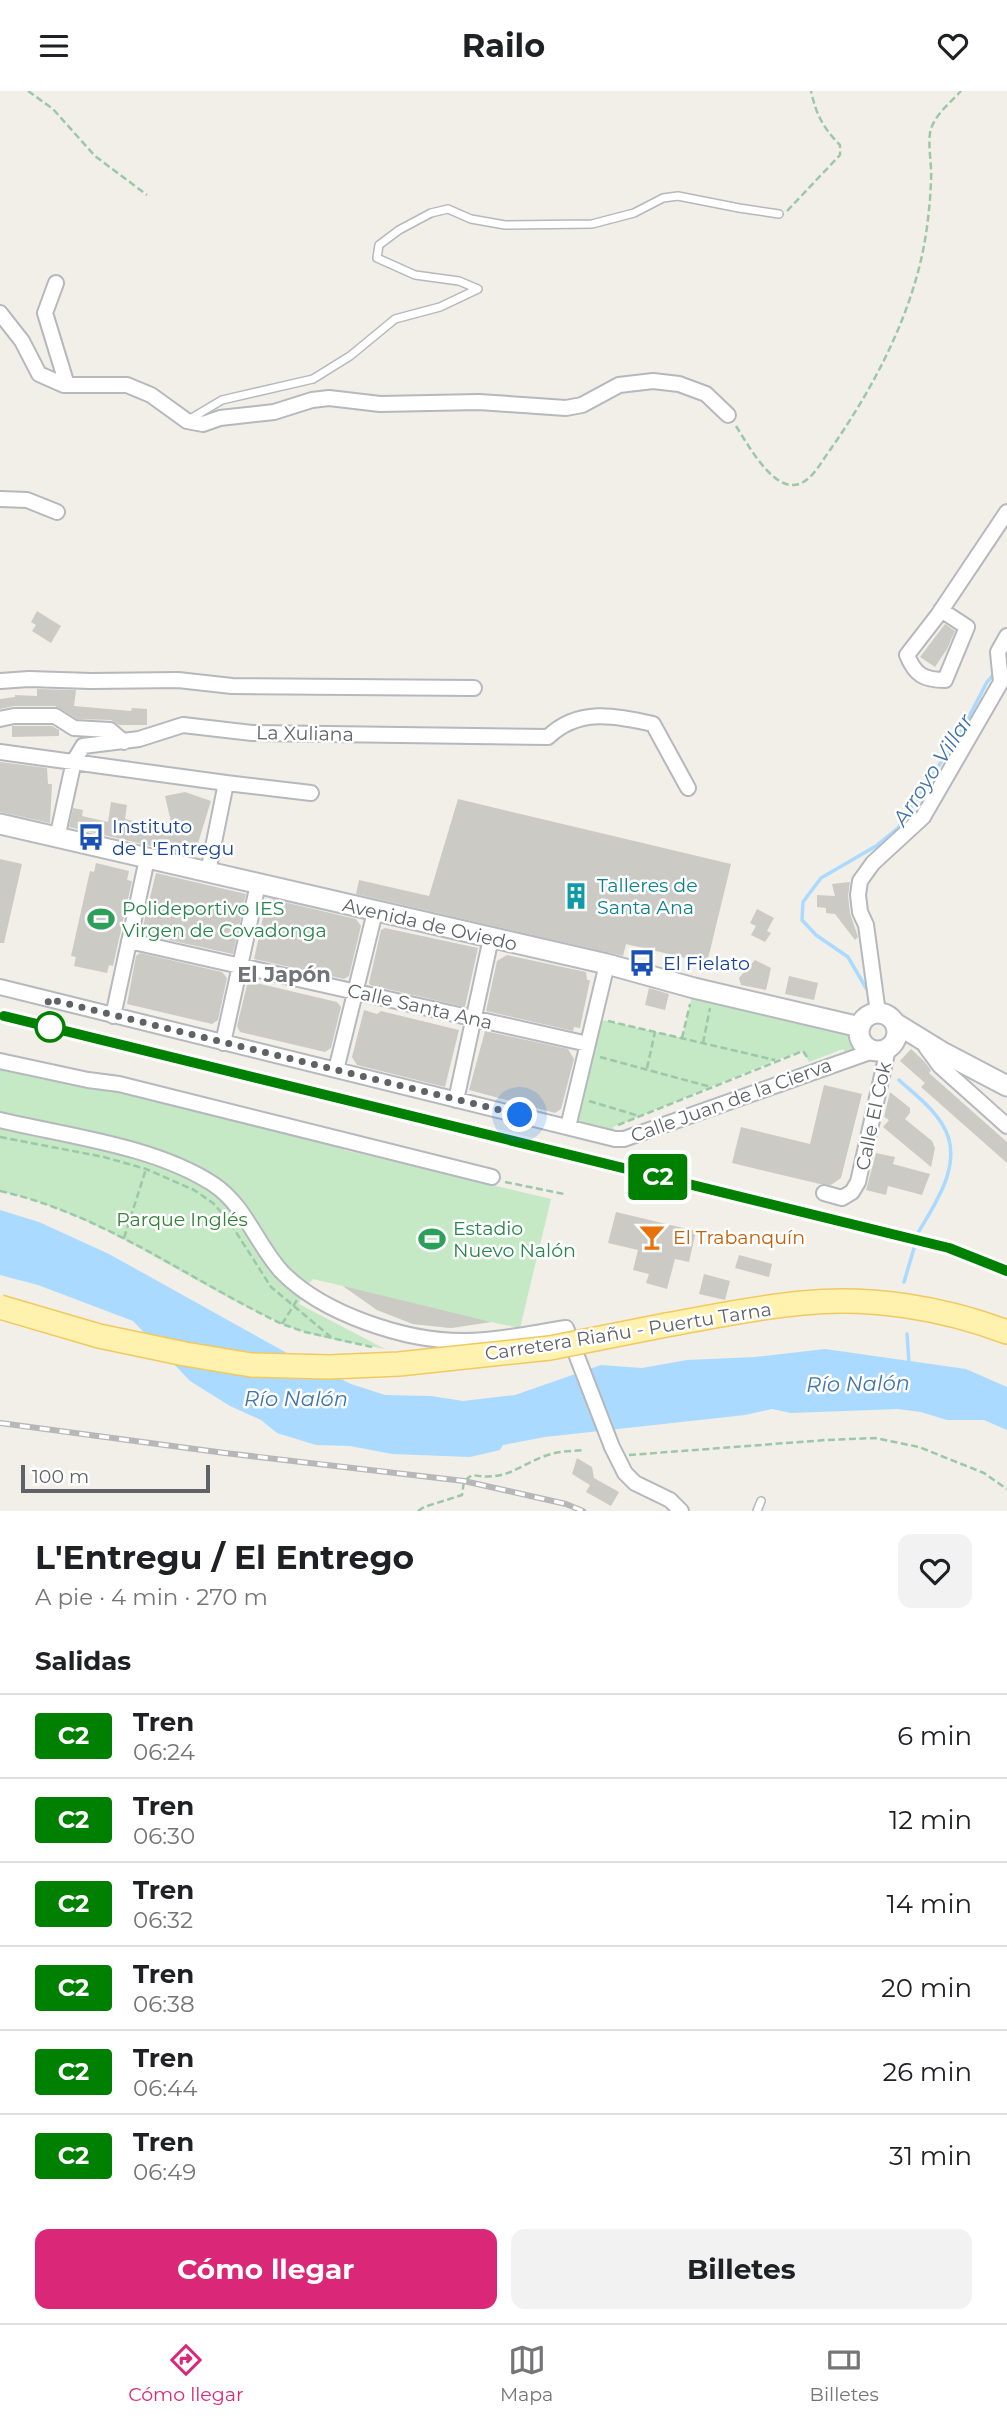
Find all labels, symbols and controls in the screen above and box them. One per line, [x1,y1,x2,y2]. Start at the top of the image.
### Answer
text: Railo [462,26,545,65]
icon: menu [35,27,73,65]
icon: heart [934,27,972,65]
water label: Arroyo Villar [886,709,978,832]
street label: La Xuliana [256,721,354,746]
place label: Instituto de L'Entregu [112,815,234,860]
bus stop icon: Instituto de L'Entregu [76,822,106,852]
place label: Talleres de Santa Ana [597,874,698,919]
building icon: Talleres de Santa Ana [561,881,591,911]
street label: Avenida de Oviedo [340,893,520,956]
place label: Polideportivo IES Virgen de Covadonga [122,897,327,942]
sports icon: Polideportivo IES Virgen de Covadonga [86,904,116,934]
bus stop icon: El Fielato [627,948,657,978]
place label: El Fielato [663,952,750,975]
district label: El Japón [237,962,331,987]
street label: Calle Santa Ana [345,979,495,1034]
unlabelled marker [35,1012,65,1042]
street label: Calle Juan de la Cierva [628,1053,835,1148]
street label: Calle El Cok [851,1059,896,1172]
your location [502,1097,537,1132]
line badge: C2 [626,1154,690,1200]
text: C2 [642,1162,674,1191]
park label: Parque Inglés [116,1208,248,1231]
place label: Estadio Nuevo Nalón [453,1217,576,1262]
bar icon: El Trabanquín [637,1222,667,1252]
sports icon: Estadio Nuevo Nalón [417,1224,447,1254]
place label: El Trabanquín [673,1226,805,1249]
street label: Carretera Riañu - Puertu Tarna [483,1297,773,1366]
water label: Río Nalón [806,1370,910,1397]
water label: Río Nalón [244,1386,348,1411]
scale bar [21,1462,210,1494]
text: 100 m [32,1465,89,1488]
button: heart [898,1534,972,1608]
text: L'Entregu / El Entrego [35,1537,414,1577]
text: A pie · 4 min · 270 m [35,1583,268,1611]
text: Salidas [35,1645,131,1677]
text: Tren [133,1706,194,1738]
text: 6 min [897,1720,972,1752]
text: C2 [58,1721,89,1750]
text: 06:24 [133,1738,195,1766]
text: Tren [133,1790,194,1822]
text: 12 min [889,1804,972,1836]
text: C2 [58,1805,89,1834]
text: 06:30 [133,1822,195,1850]
text: Tren [133,1874,194,1906]
text: 14 min [886,1888,972,1920]
text: C2 [58,1889,89,1918]
text: 06:32 [133,1906,193,1934]
text: Tren [133,1958,194,1990]
text: 20 min [881,1972,972,2004]
text: C2 [58,1973,89,2002]
text: 06:38 [133,1990,195,2018]
text: Tren [133,2042,194,2074]
text: 26 min [882,2056,972,2088]
text: C2 [58,2057,89,2086]
text: 06:44 [133,2074,198,2102]
text: Tren [133,2126,194,2158]
text: 31 min [889,2140,972,2172]
text: C2 [58,2141,89,2170]
text: 06:49 [133,2158,196,2186]
button: Cómo llegar [35,2229,497,2309]
button: Billetes [511,2229,972,2309]
tab: Cómo llegar [128,2341,244,2406]
tab: Mapa [500,2341,553,2406]
tab: Billetes [810,2341,879,2406]

